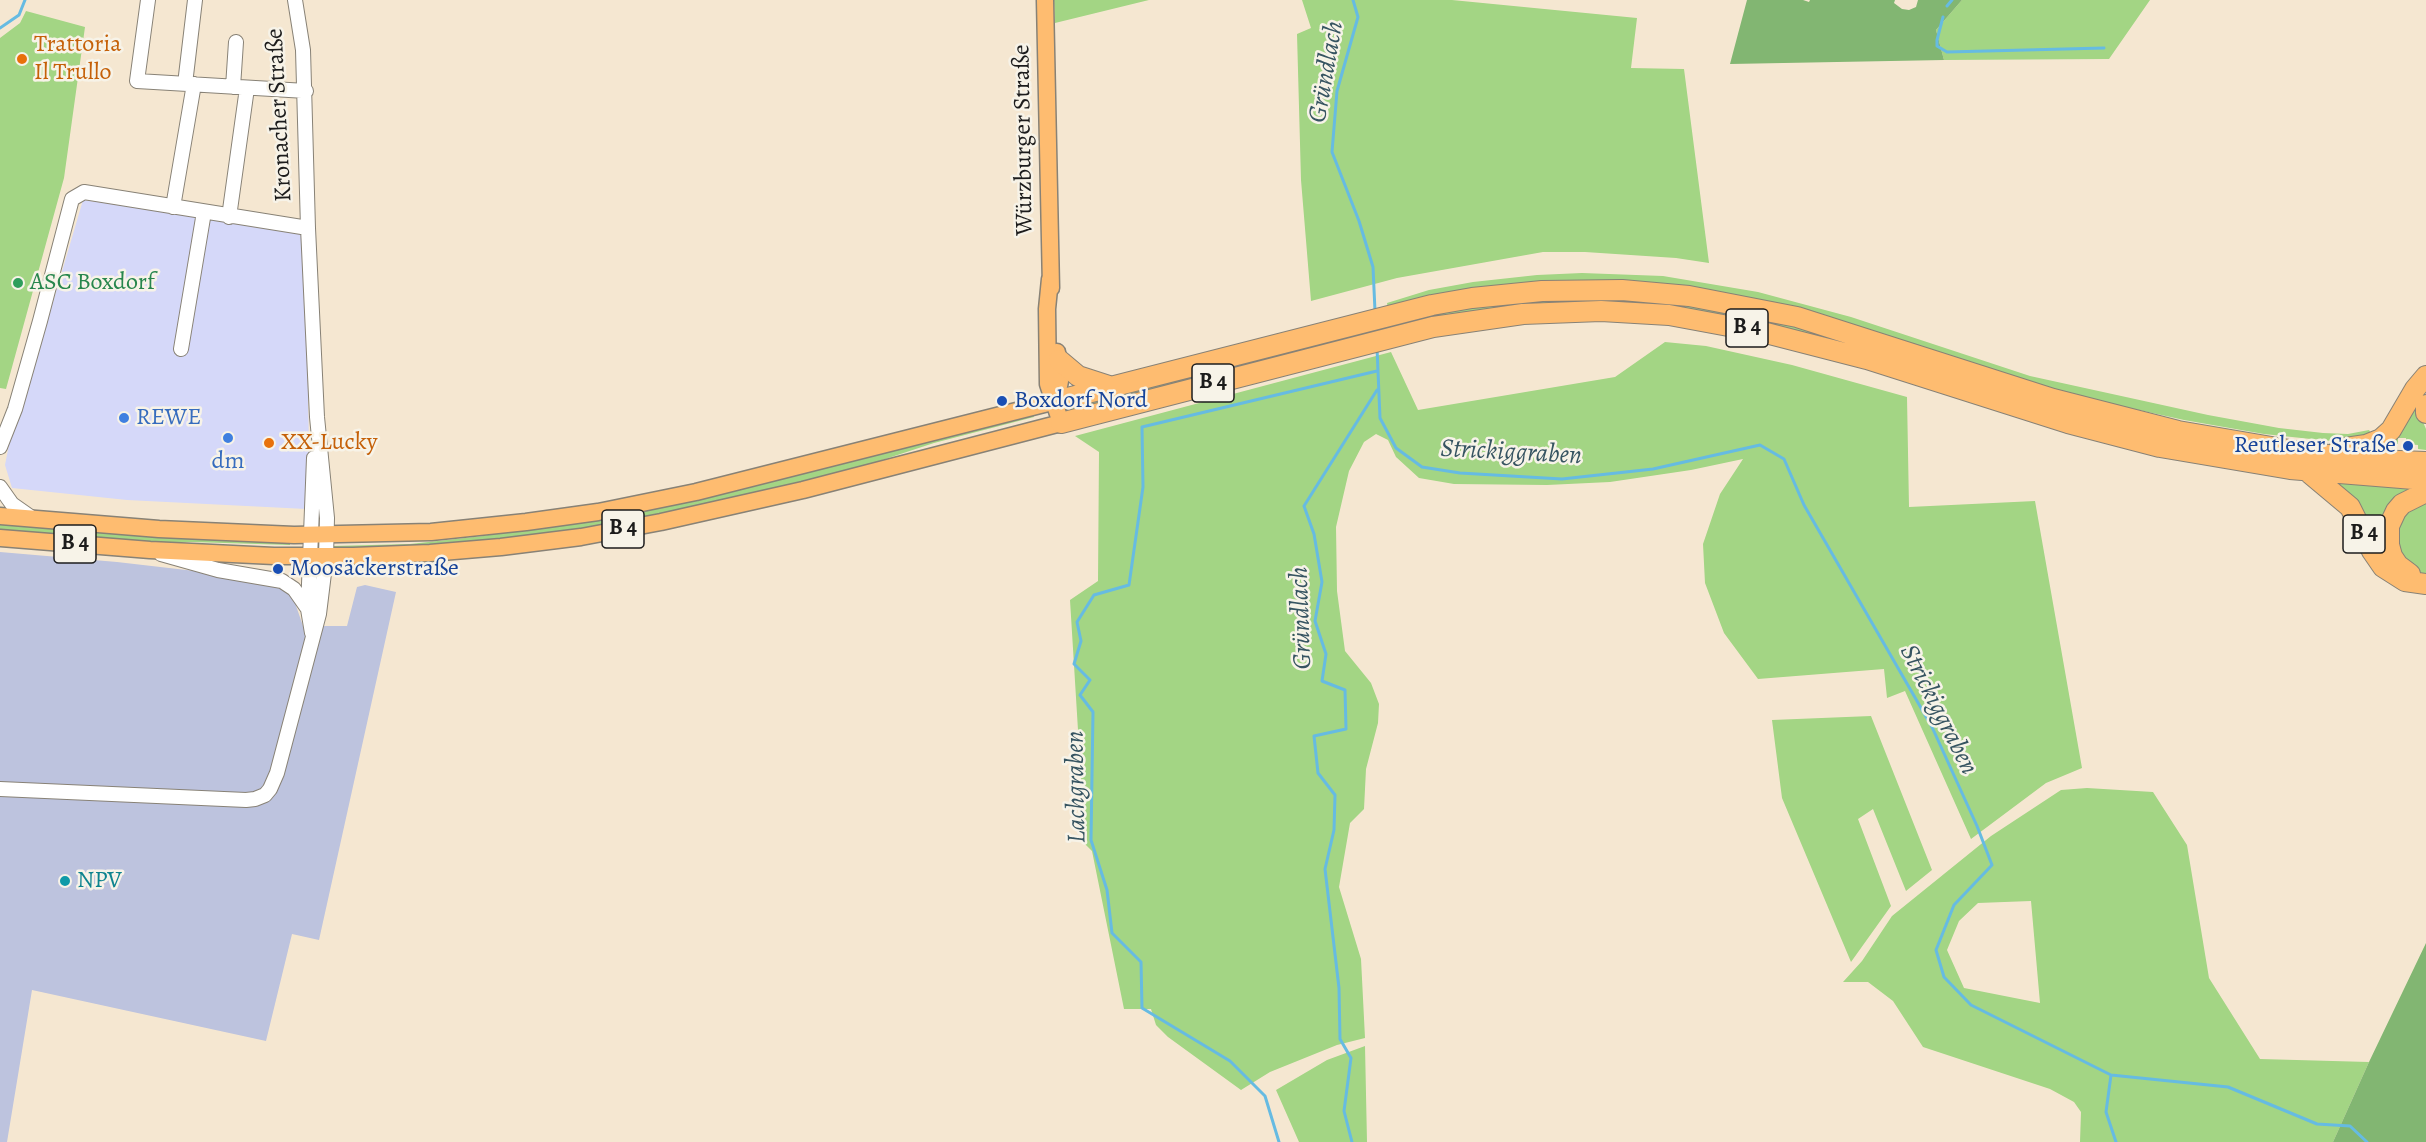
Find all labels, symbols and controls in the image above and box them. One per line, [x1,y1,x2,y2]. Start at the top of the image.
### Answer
water label: Gründlach [1303,19,1351,125]
street label: Kronacher Straße [261,28,299,202]
place label: Trattoria Il Trullo [34,31,121,87]
street label: Würzburger Straße [1008,44,1040,236]
marker: Trattoria Il Trullo [15,52,29,66]
place label: ASC Boxdorf [30,269,155,297]
marker: ASC Boxdorf [11,276,25,290]
road number: B 4 [1726,309,1768,347]
road number: B 4 [1192,364,1234,402]
place label: Boxdorf Nord [1014,387,1148,415]
marker: Boxdorf Nord [995,394,1009,408]
place label: REWE [136,404,201,432]
marker: REWE [117,411,131,425]
place label: XX-Lucky [281,429,377,457]
marker: dm [221,431,235,445]
place label: Reutleser Straße [2234,432,2396,460]
water label: Strickiggraben [1439,434,1583,472]
marker: XX-Lucky [262,436,276,450]
marker: Reutleser Straße [2401,439,2415,453]
place label: dm [212,448,244,476]
road number: B 4 [602,510,644,548]
road number: B 4 [2343,515,2385,553]
road number: B 4 [54,525,96,563]
place label: Moosäckerstraße [290,555,459,583]
marker: Moosäckerstraße [271,562,285,576]
water label: Gründlach [1285,566,1319,670]
water label: Strickiggraben [1892,640,1984,780]
water label: Lachgraben [1060,730,1094,844]
place label: NPV [77,867,122,895]
marker: NPV [58,874,72,888]

